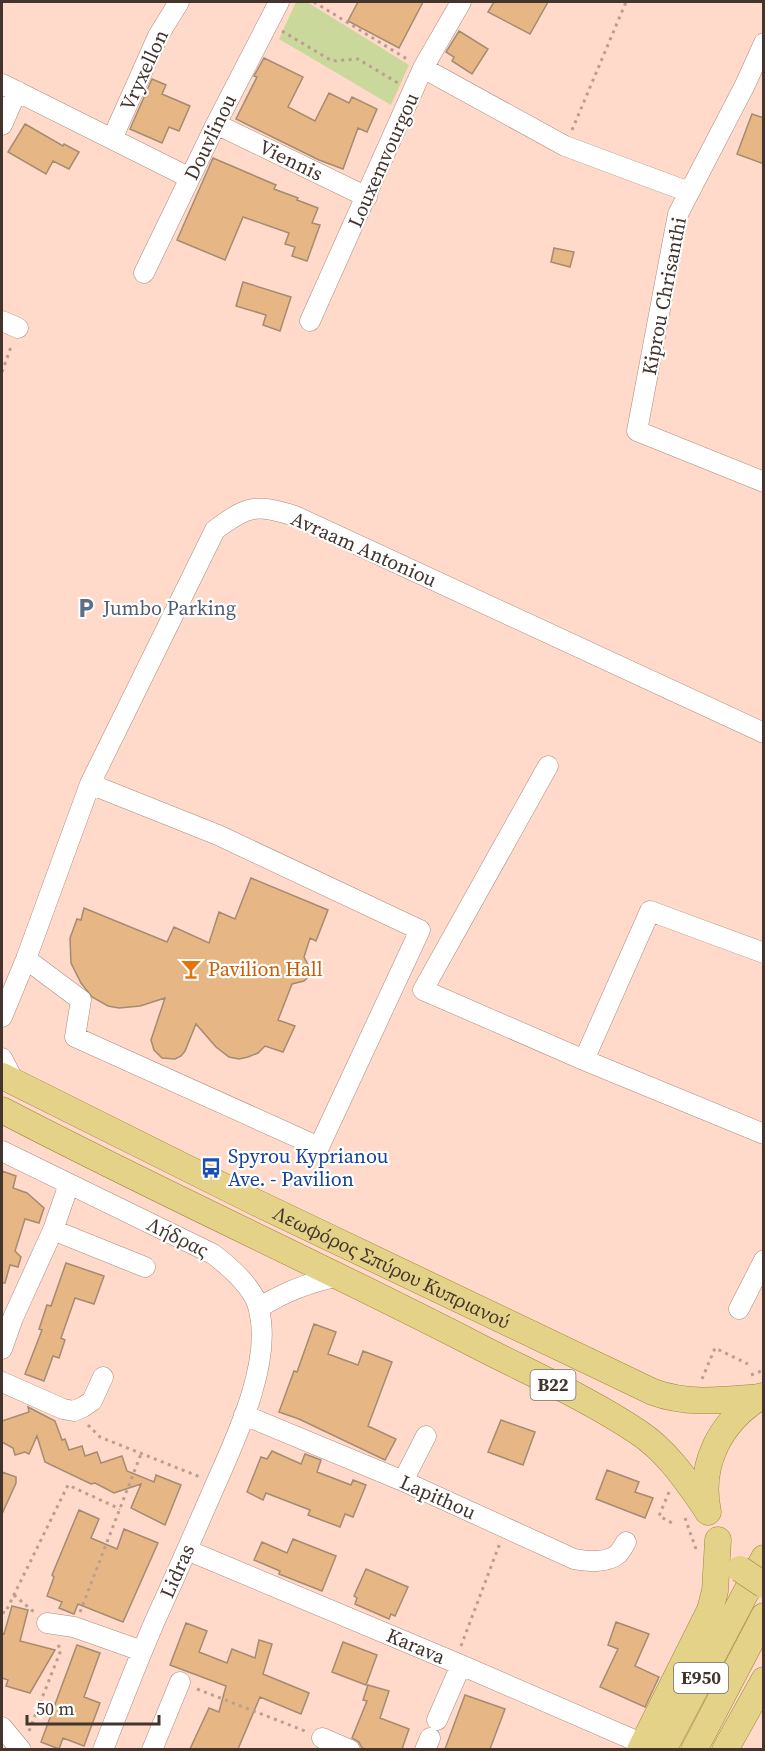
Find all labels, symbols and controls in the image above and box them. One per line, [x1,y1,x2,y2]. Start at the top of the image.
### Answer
street label: Vryxellon [113,25,175,115]
street label: Louxemvourgou [341,88,425,232]
street label: Douvlinou [177,89,243,185]
street label: Viennis [254,133,328,187]
street label: Kiprou Chrisanthi [635,215,693,377]
street label: Avraam Antoniou [287,504,441,594]
place label: Jumbo Parking [102,594,236,622]
parking icon: Jumbo Parking [74,596,98,620]
place label: Pavilion Hall [208,955,323,983]
bar icon: Pavilion Hall [179,957,203,981]
place label: Spyrou Kyprianou Ave. - Pavilion [228,1142,388,1193]
bus stop icon: Spyrou Kyprianou Ave. - Pavilion [199,1156,223,1180]
street label: Λεωφόρος Σπύρου Κυπριανού [269,1199,515,1336]
street label: Λήδρας [142,1210,214,1264]
road number: B22 [530,1370,576,1400]
street label: Lapithou [396,1468,480,1526]
street label: Lidras [153,1540,201,1602]
street label: Karava [382,1621,450,1671]
road number: E950 [674,1663,728,1693]
scale bar [27,1688,159,1726]
text: 50 m [36,1696,74,1721]

